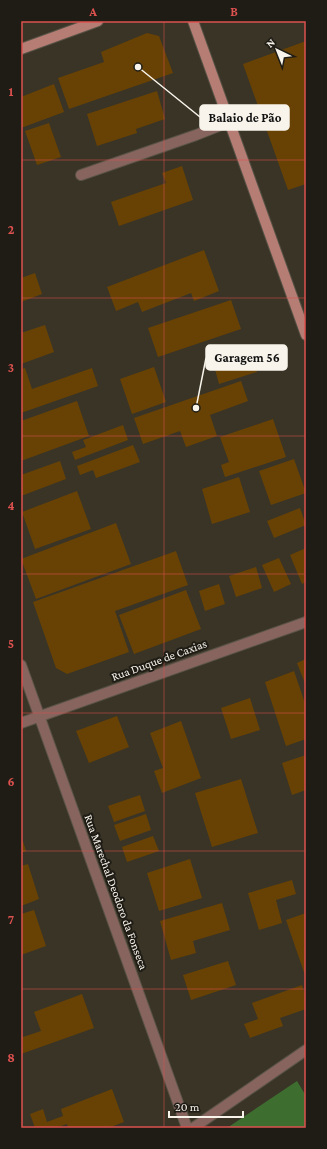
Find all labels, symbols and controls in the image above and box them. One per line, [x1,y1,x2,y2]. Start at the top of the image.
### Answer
text: A [88,4,97,19]
text: B [230,4,238,19]
north arrow [257,30,297,70]
text: N [263,35,277,50]
text: 1 [9,84,14,99]
callout: Balaio de Pão [200,105,289,130]
text: Balaio de Pão [209,110,282,125]
text: 2 [8,222,15,237]
callout: Garagem 56 [206,345,287,370]
text: Garagem 56 [214,350,280,365]
text: 3 [8,360,14,375]
text: 4 [7,498,15,513]
text: 5 [8,636,14,651]
street label: Rua Duque de Caxias [109,636,209,684]
text: 6 [7,774,15,789]
street label: Rua Marechal Deodoro da Fonseca [81,812,151,972]
text: 7 [8,912,14,927]
text: 8 [7,1050,15,1065]
scale bar [169,1093,243,1119]
text: 20 m [175,1100,200,1114]

